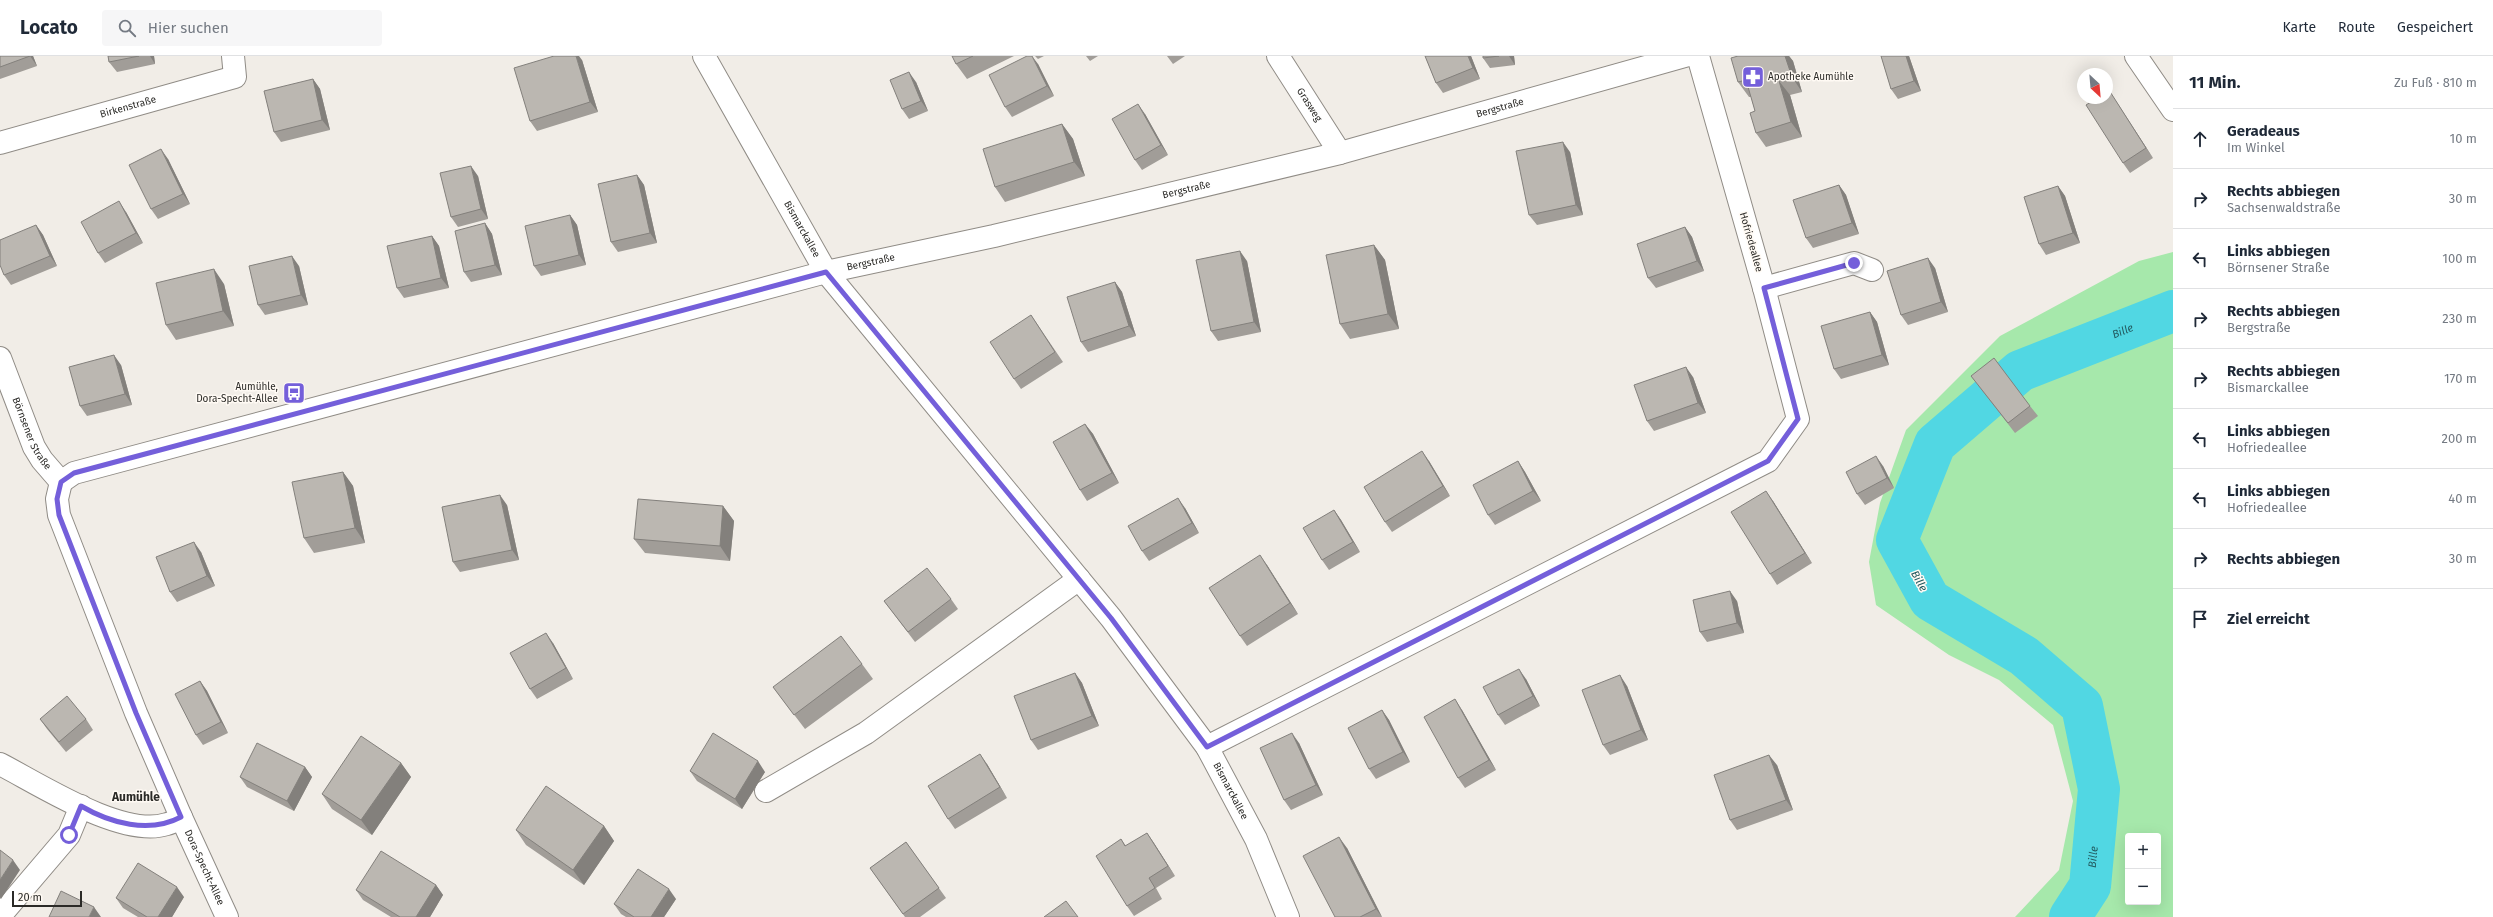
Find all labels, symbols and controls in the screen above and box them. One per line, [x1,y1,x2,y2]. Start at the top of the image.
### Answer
search box [102,10,382,46]
text: Locato [20,16,78,39]
icon: search [116,17,138,39]
text: Hier suchen [148,19,229,37]
text: Karte [2282,19,2316,36]
text: Route [2338,19,2375,36]
text: Gespeichert [2397,19,2473,36]
pharmacy icon: Apotheke Aumühle [1740,64,1766,90]
north arrow [2077,68,2113,104]
place label: Apotheke Aumühle [1768,71,1854,83]
text: 11 Min. [2189,72,2241,93]
text: Zu Fuß · 810 m [2394,75,2477,90]
street label: Grasweg [1294,86,1325,125]
street label: Birkenstraße [99,93,157,121]
street label: Bergstraße [1475,96,1525,120]
text: Geradeaus [2227,122,2300,140]
icon: ahead [2189,128,2211,150]
text: 10 m [2450,131,2477,146]
text: Im Winkel [2227,140,2285,155]
street label: Bergstraße [1161,178,1212,201]
text: Rechts abbiegen [2227,182,2340,200]
icon: right [2189,188,2211,210]
text: 30 m [2449,191,2477,206]
street label: Bismarckallee [781,199,823,260]
text: Sachsenwaldstraße [2227,200,2341,215]
street label: Hofriedeallee [1737,211,1765,273]
text: Links abbiegen [2227,242,2330,260]
icon: left [2189,248,2211,270]
street label: Bergstraße [846,251,896,273]
text: 100 m [2442,251,2477,266]
route end [1845,254,1863,272]
text: Börnsener Straße [2227,260,2330,275]
text: Rechts abbiegen [2227,302,2340,320]
icon: right [2189,308,2211,330]
text: 230 m [2442,311,2477,326]
text: Bergstraße [2227,320,2291,335]
water label: Bille [2110,321,2135,341]
text: Rechts abbiegen [2227,362,2340,380]
icon: right [2189,368,2211,390]
text: 170 m [2444,371,2477,386]
bus stop icon: Aumühle, Dora-Specht-Allee [281,380,307,406]
text: Bismarckallee [2227,380,2309,395]
place label: Aumühle, Dora-Specht-Allee [196,381,278,405]
street label: Börnsener Straße [10,396,54,472]
text: Links abbiegen [2227,422,2330,440]
icon: left [2189,428,2211,450]
text: 200 m [2441,431,2477,446]
text: Hofriedeallee [2227,440,2307,455]
text: Links abbiegen [2227,482,2330,500]
icon: left [2189,488,2211,510]
text: 40 m [2448,491,2477,506]
text: Hofriedeallee [2227,500,2307,515]
icon: right [2189,548,2211,570]
text: Rechts abbiegen [2227,550,2340,568]
text: 30 m [2449,551,2477,566]
water label: Bille [1908,568,1930,594]
icon: arrive [2189,608,2211,630]
text: Ziel erreicht [2227,610,2310,628]
street label: Bismarckallee [1210,760,1251,822]
district label: Aumühle [111,790,160,804]
route start [60,826,78,844]
street label: Dora-Specht-Allee [182,828,227,907]
map controls [2125,833,2161,905]
button: + [2125,833,2161,869]
water label: Bille [2085,845,2100,868]
button: − [2125,869,2161,905]
scale bar [12,889,82,908]
text: 20 m [18,891,42,904]

